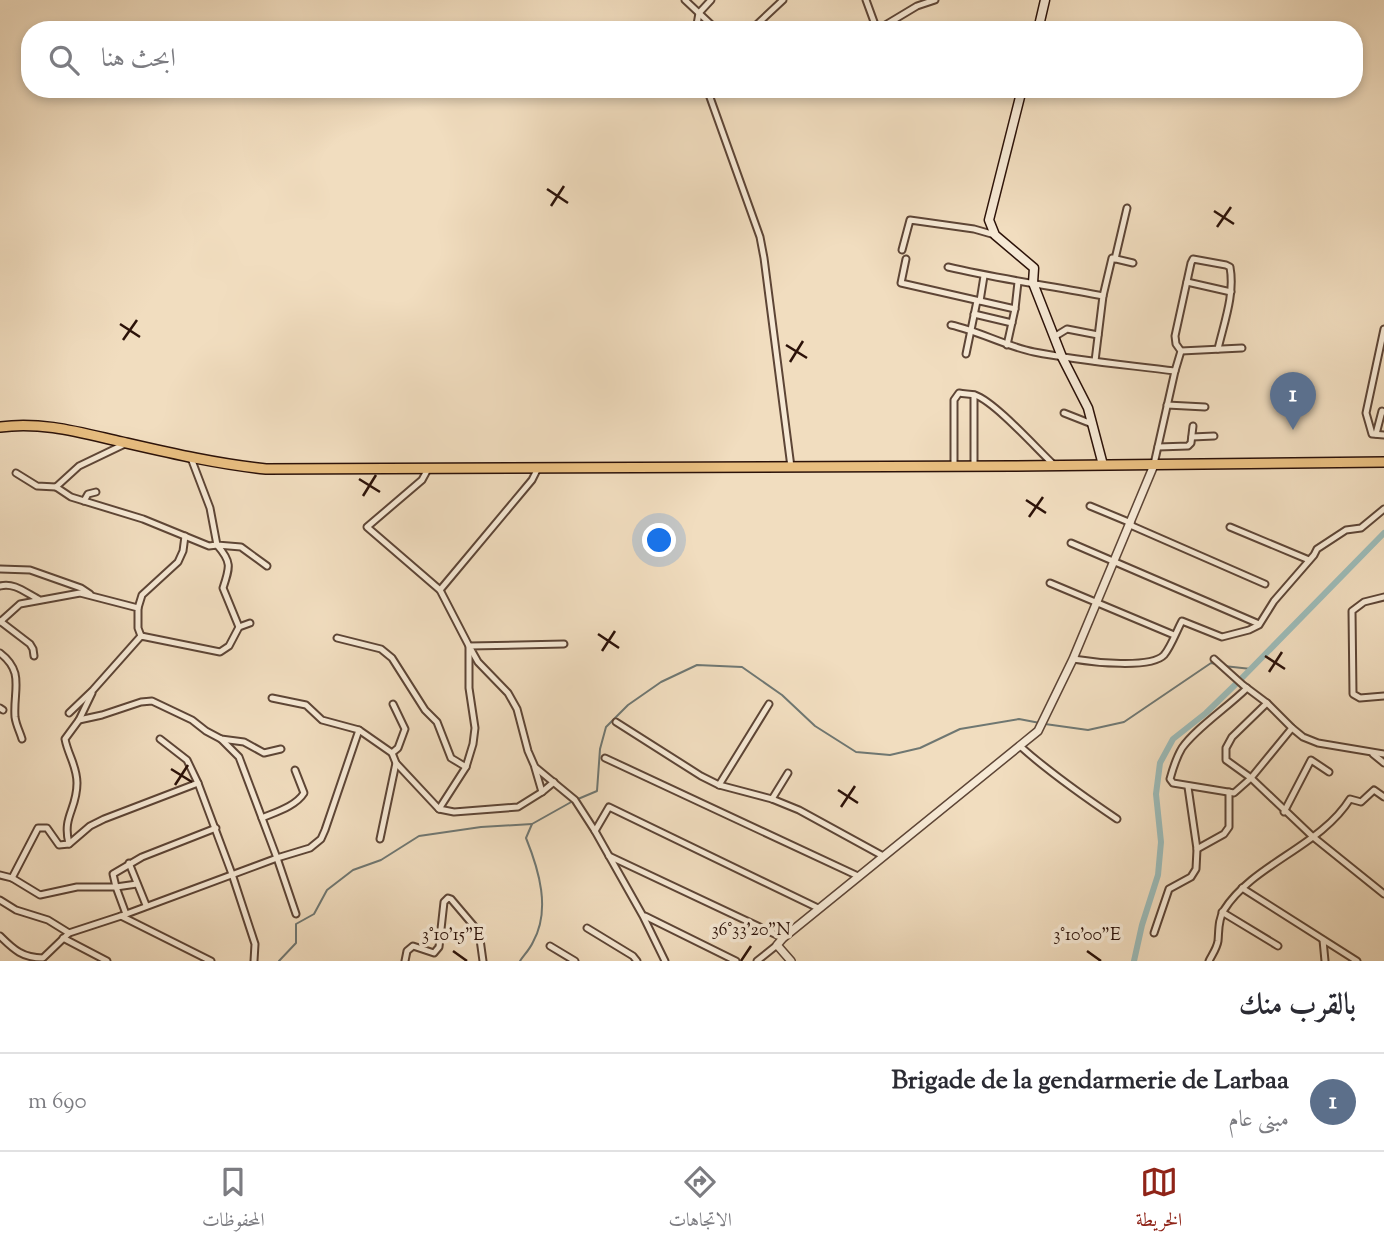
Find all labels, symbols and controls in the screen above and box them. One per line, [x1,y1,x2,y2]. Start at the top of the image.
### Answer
search box [21,21,1363,98]
icon: search [45,41,83,79]
text: ابحث هنا [101,41,176,78]
pin: 1 [1270,372,1316,430]
your location [642,523,676,557]
text: 36°33'20"N [711,918,791,944]
text: 3°10'15"E [422,923,484,949]
text: 3°10'00"E [1053,923,1121,949]
text: بالقرب منك [1239,985,1356,1028]
text: Brigade de la gendarmerie de Larbaa [891,1063,1289,1100]
text: 690 m [28,1086,87,1119]
text: 1 [1329,1086,1337,1119]
text: مبنى عام [1228,1104,1289,1137]
tab: المحفوظات [202,1163,265,1238]
tab: الاتجاهات [669,1163,732,1238]
tab: الخريطة [1136,1163,1182,1238]

